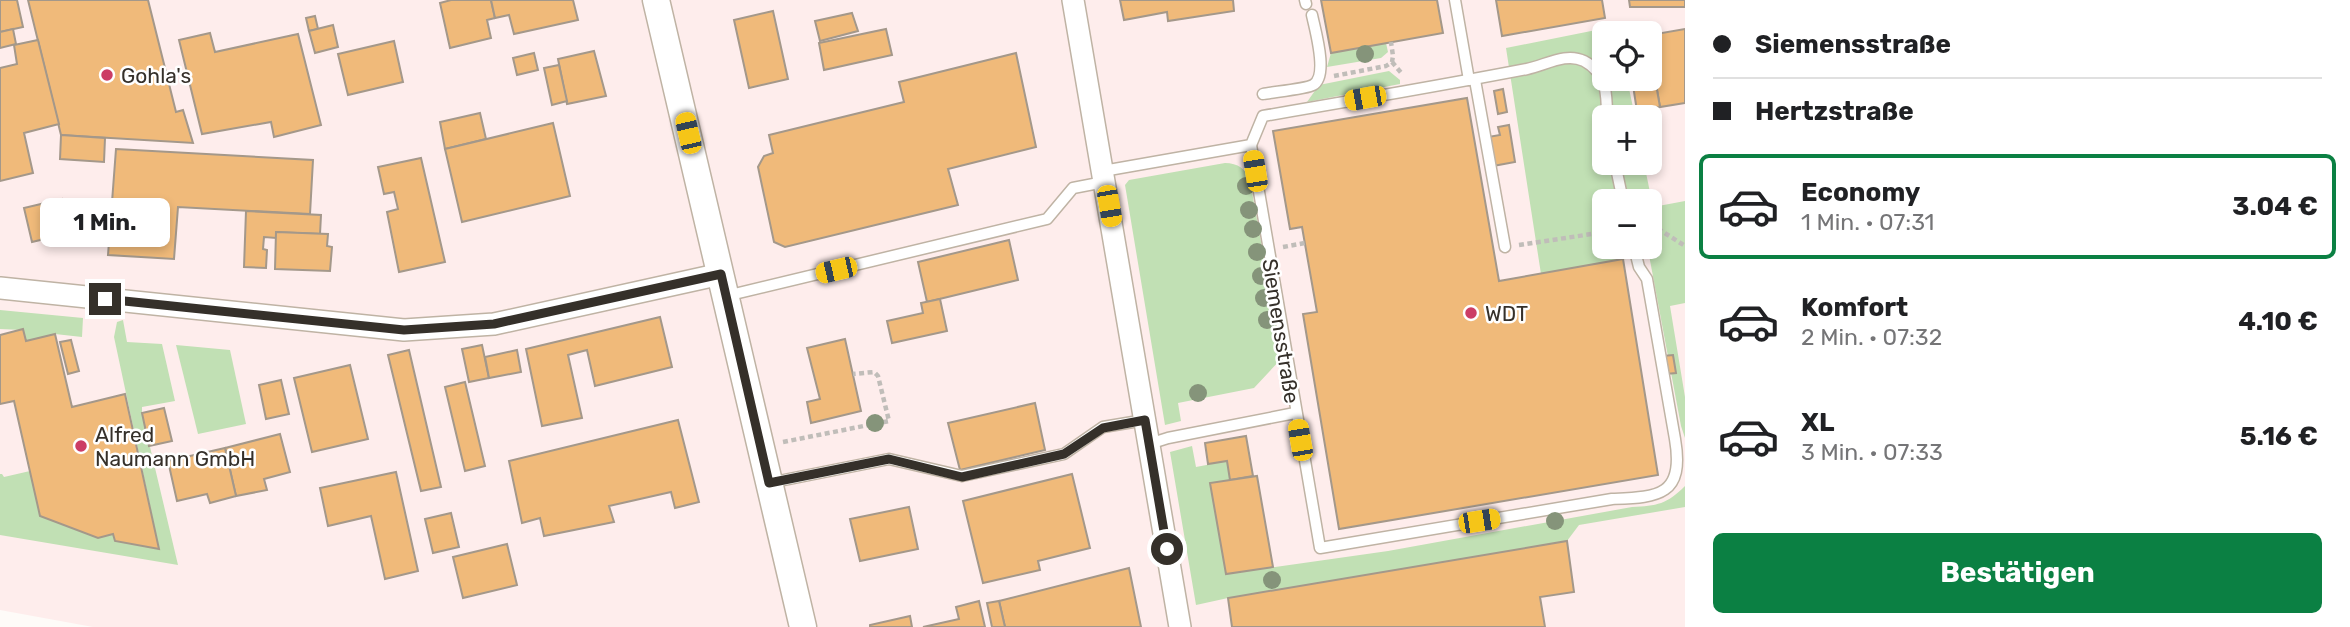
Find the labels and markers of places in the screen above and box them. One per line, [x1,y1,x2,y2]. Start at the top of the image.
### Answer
place label: Gohla's [121,63,191,88]
marker: Gohla's [99,67,115,83]
place label: WDT [1485,301,1528,326]
marker: WDT [1463,305,1479,321]
place label: Alfred Naumann GmbH [95,422,255,471]
marker: Alfred Naumann GmbH [73,438,89,454]

